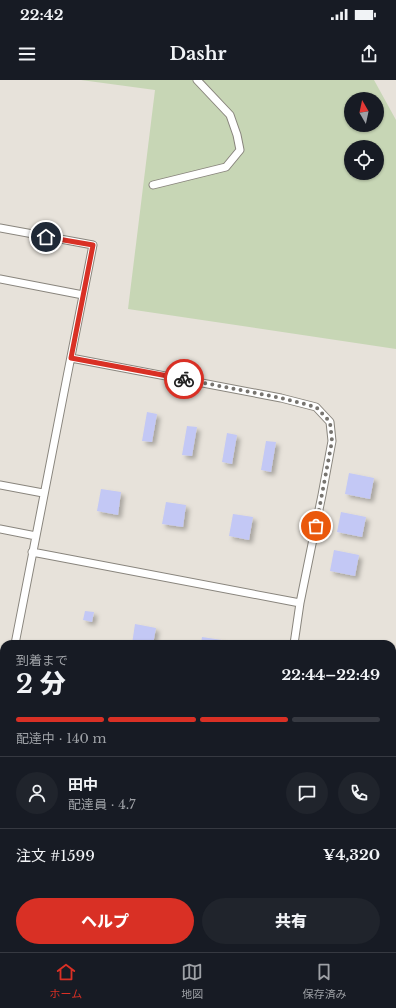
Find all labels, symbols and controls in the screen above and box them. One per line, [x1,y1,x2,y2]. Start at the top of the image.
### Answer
text: 22:42 [20,5,64,24]
icon: menu [16,43,38,65]
text: Dashr [170,43,226,65]
icon: share [358,43,380,65]
north arrow [344,92,384,132]
map controls [344,92,384,180]
button: locate [344,140,384,180]
pin [29,220,63,254]
icon: home [35,226,57,248]
courier [164,359,204,399]
icon: bike [173,368,195,390]
pin [299,509,333,543]
icon: bag [305,515,327,537]
text: 到着まで [16,652,68,669]
text: 22:44–22:49 [281,665,380,684]
text: 2 分 [16,668,66,700]
text: 配達中 · 140 m [16,730,107,747]
button: person [16,772,58,814]
button: chat [286,772,328,814]
button: phone [338,772,380,814]
text: 田中 [68,775,98,794]
text: 配達員 · 4.7 [68,796,136,813]
text: ¥4,320 [323,845,380,864]
text: 注文 #1599 [16,846,95,865]
button: ヘルプ [16,898,194,944]
button: 共有 [202,898,380,944]
tab: ホーム [50,961,82,1001]
tab: 地図 [181,961,203,1001]
tab: 保存済み [302,961,346,1001]

